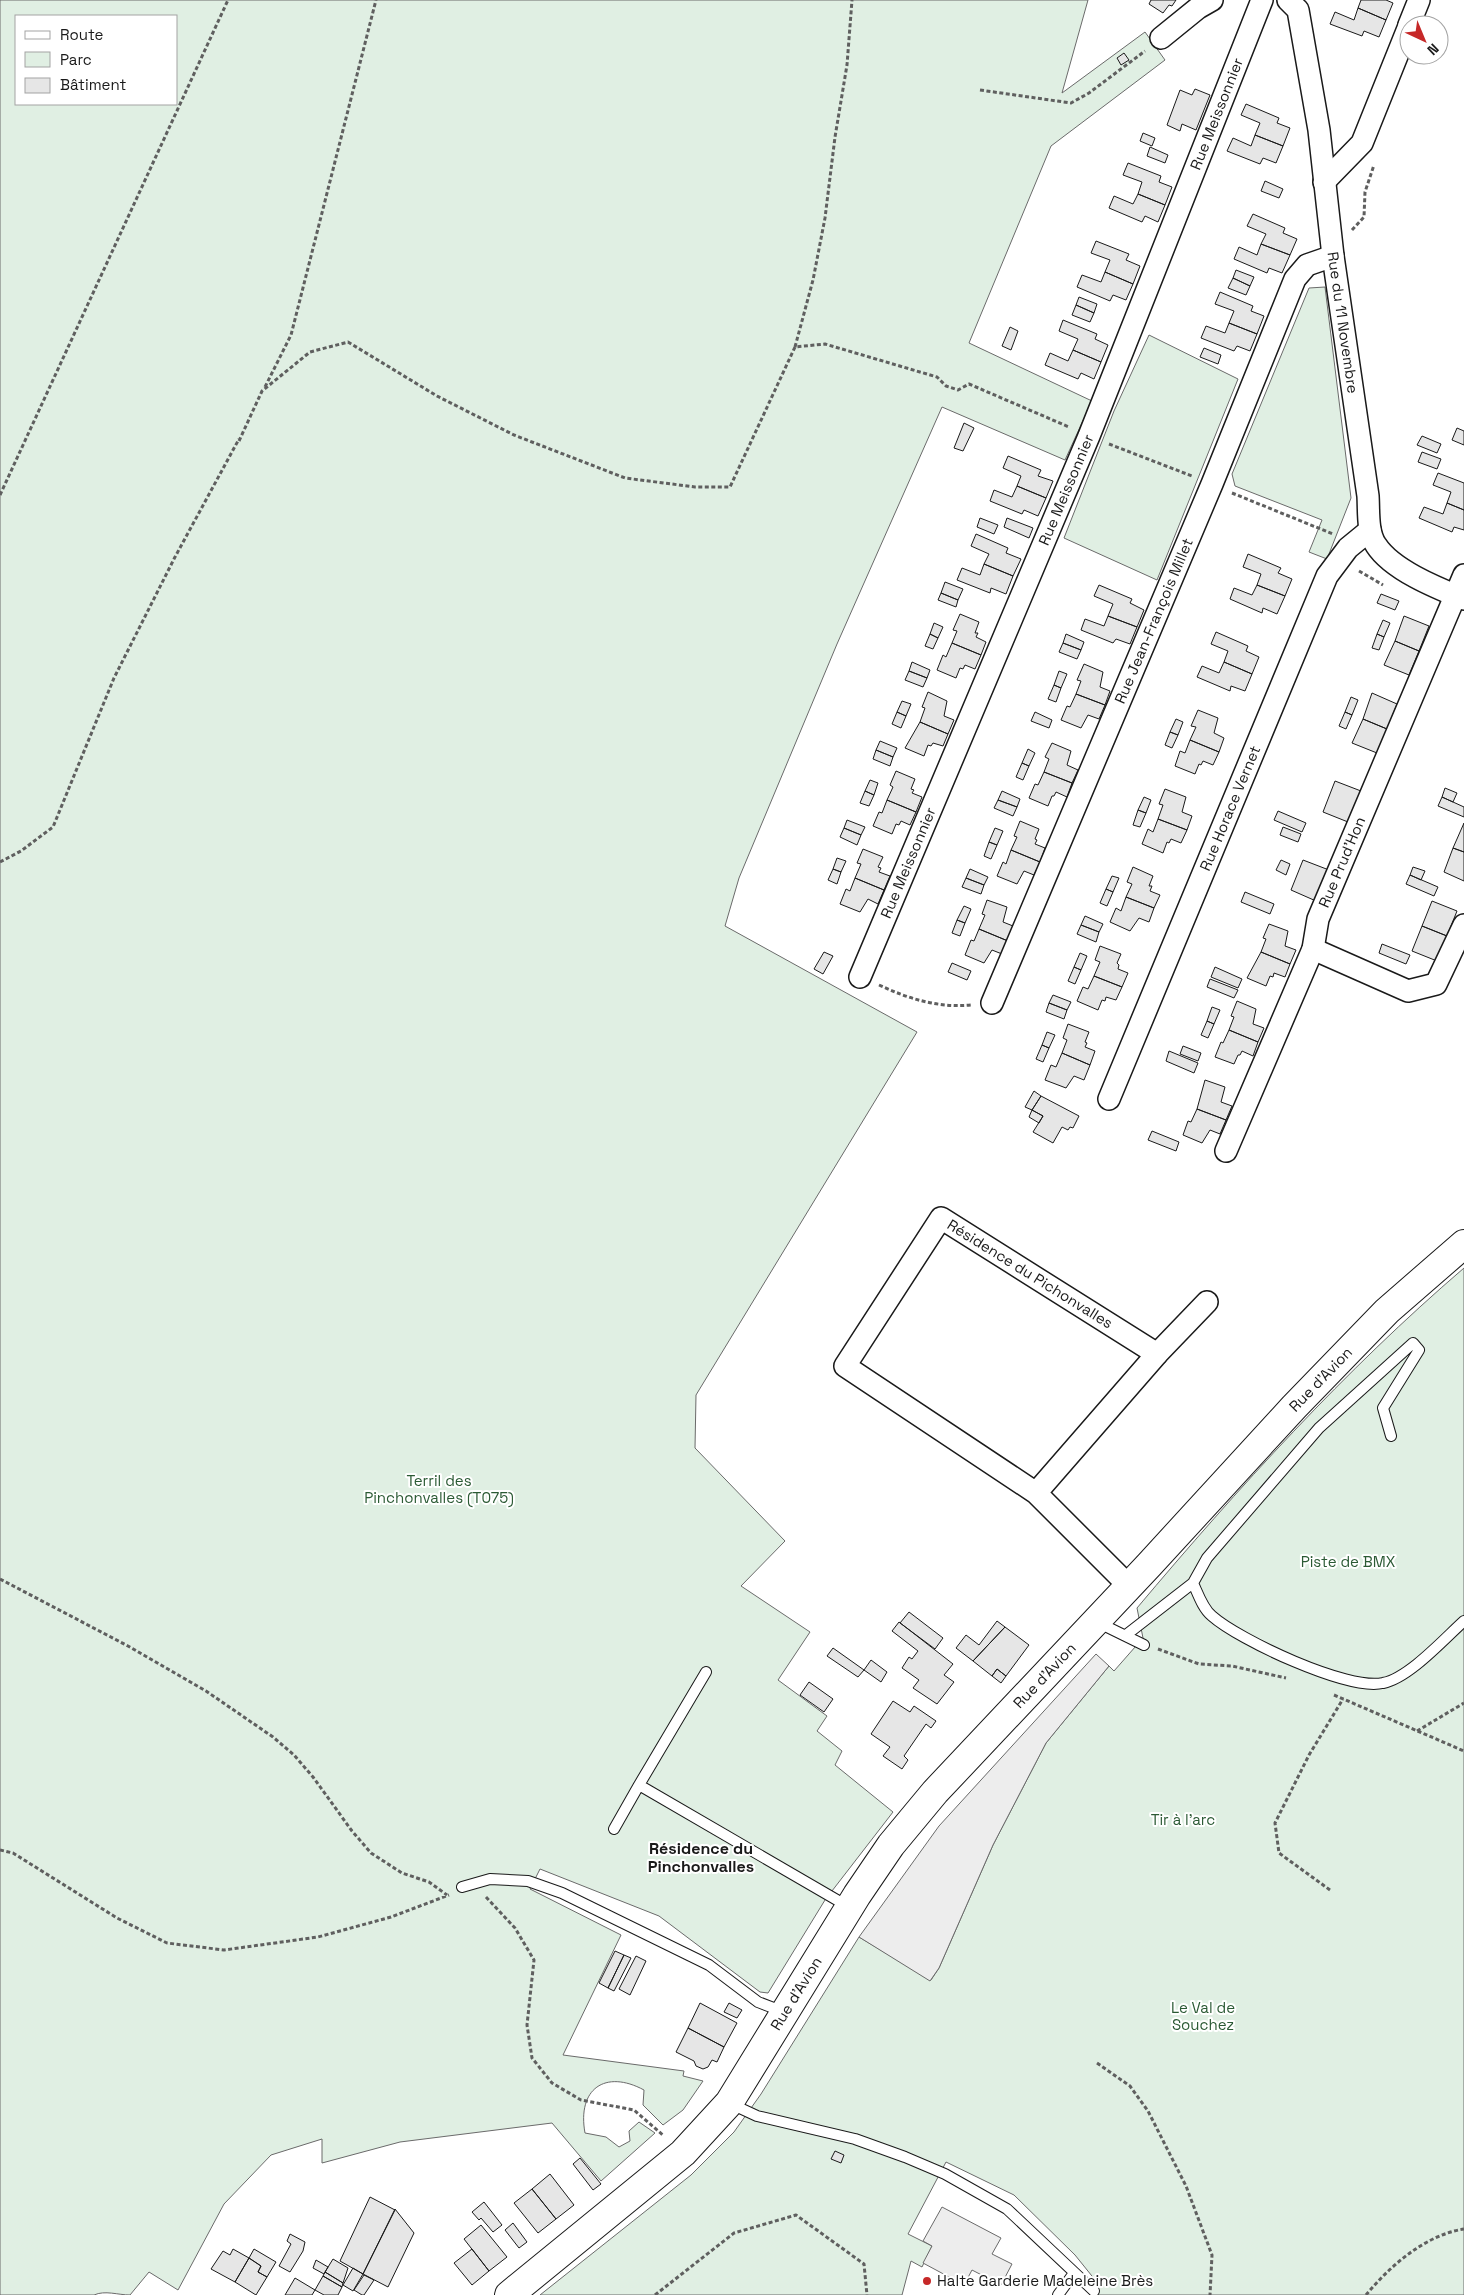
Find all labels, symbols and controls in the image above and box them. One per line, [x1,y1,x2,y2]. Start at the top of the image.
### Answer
legend [15,15,178,105]
north arrow [1399,15,1449,65]
text: Route [60,25,104,44]
text: N [1423,40,1443,59]
text: Parc [60,50,92,69]
street label: Rue Meissonnier [1186,55,1247,172]
text: Bâtiment [60,75,126,94]
street label: Rue du 11 Novembre [1323,250,1363,395]
street label: Rue Meissonnier [1034,431,1098,548]
street label: Rue Jean-François Millet [1110,535,1197,706]
street label: Rue Horace Vernet [1195,743,1264,873]
street label: Rue Meissonnier [876,804,940,921]
street label: Rue Prud'Hon [1314,814,1369,910]
street label: Résidence du Pichonvalles [944,1215,1117,1332]
street label: Rue d'Avion [1285,1343,1356,1415]
park label: Terril des Pinchonvalles (T075) [364,1471,514,1508]
park label: Piste de BMX [1301,1552,1396,1571]
street label: Rue d'Avion [1009,1639,1080,1712]
park label: Tir à l'arc [1151,1810,1215,1829]
district label: Résidence du Pinchonvalles [648,1838,754,1877]
street label: Rue d'Avion [766,1953,826,2034]
park label: Le Val de Souchez [1171,1998,1235,2034]
place label: Halte Garderie Madeleine Brès [937,2271,1153,2290]
marker: Halte Garderie Madeleine Brès [921,2275,933,2287]

